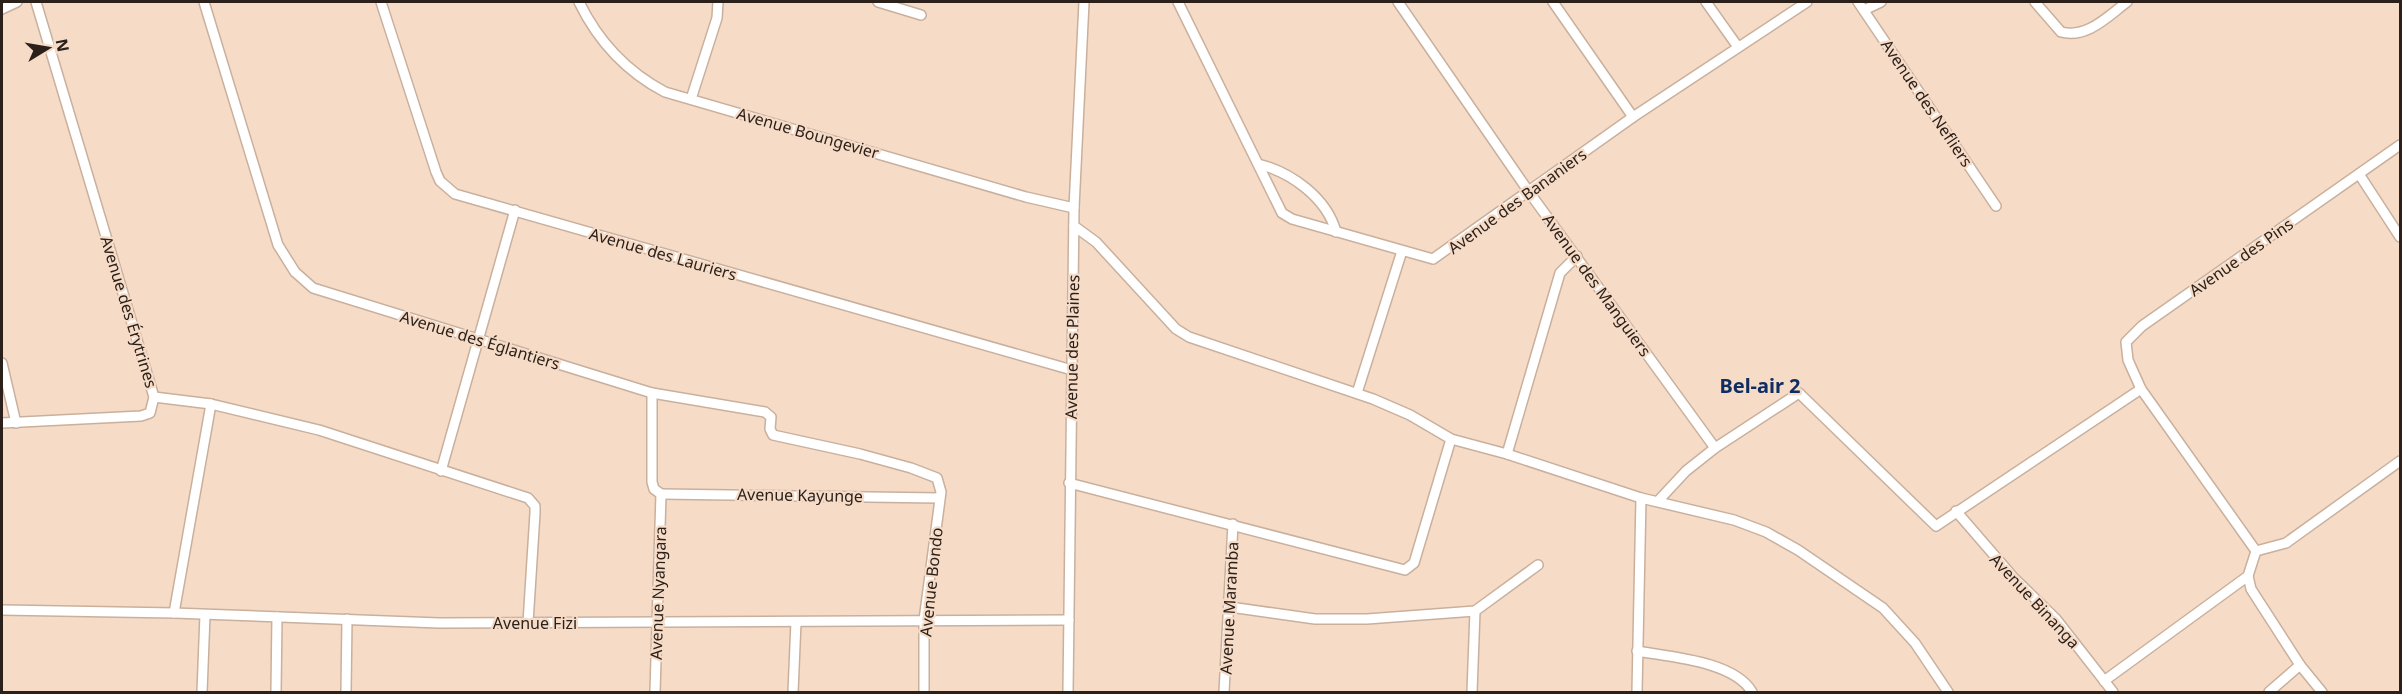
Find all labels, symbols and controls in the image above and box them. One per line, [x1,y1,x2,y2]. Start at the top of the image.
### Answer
north arrow [18,18,78,78]
street label: Avenue des Nefliers [1876,35,1978,171]
text: N [51,37,75,54]
street label: Avenue Boungevier [734,102,882,164]
street label: Avenue des Bananiers [1443,143,1591,259]
street label: Avenue des Manguiers [1538,209,1656,361]
street label: Avenue des Pins [2185,213,2297,301]
street label: Avenue des Lauriers [587,222,739,286]
street label: Avenue des Érytrines [95,233,163,391]
street label: Avenue des Plaines [1060,275,1084,419]
street label: Avenue des Églantiers [397,305,563,375]
district label: Bel-air 2 [1719,372,1801,399]
street label: Avenue Kayunge [737,483,863,507]
street label: Avenue Nyangara [645,526,671,660]
street label: Avenue Bondo [914,526,948,638]
street label: Avenue Maramba [1215,541,1243,675]
street label: Avenue Binanga [1985,549,2085,653]
street label: Avenue Fizi [493,612,577,634]

